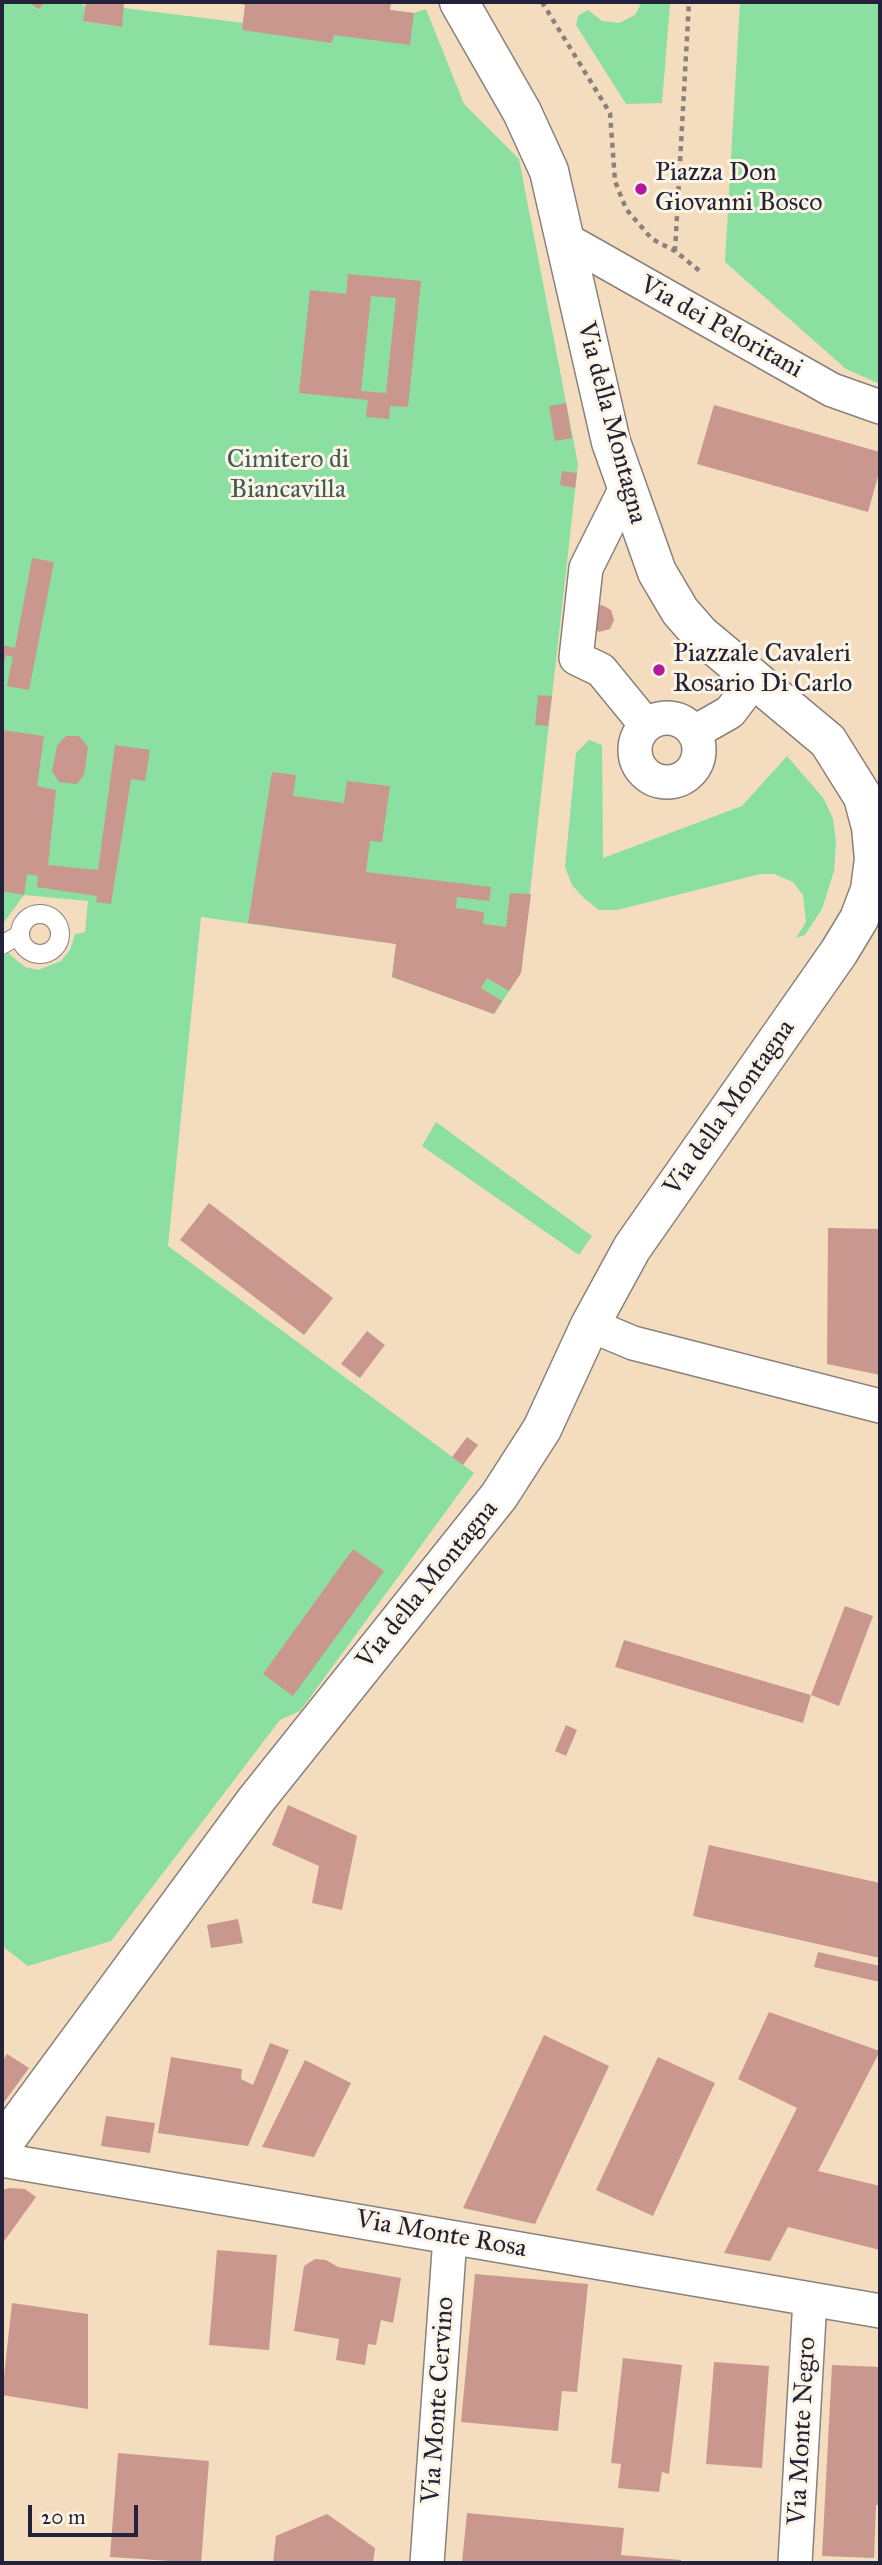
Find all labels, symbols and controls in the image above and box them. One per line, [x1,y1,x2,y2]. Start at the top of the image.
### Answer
place label: Piazza Don Giovanni Bosco [655,158,823,220]
marker: Piazza Don Giovanni Bosco [633,181,649,197]
street label: Via dei Peloritani [634,270,808,386]
street label: Via della Montagna [569,319,653,527]
park label: Cimitero di Biancavilla [227,445,349,506]
place label: Piazzale Cavaleri Rosario Di Carlo [673,639,852,700]
marker: Piazzale Cavaleri Rosario Di Carlo [651,662,667,678]
street label: Via della Montagna [658,1014,802,1202]
street label: Via della Montagna [351,1495,505,1675]
street label: Via Monte Rosa [353,2205,529,2265]
street label: Via Monte Cervino [416,2296,462,2504]
street label: Via Monte Negro [782,2336,824,2526]
scale bar [32,2492,142,2536]
text: 20 m [41,2504,86,2530]

